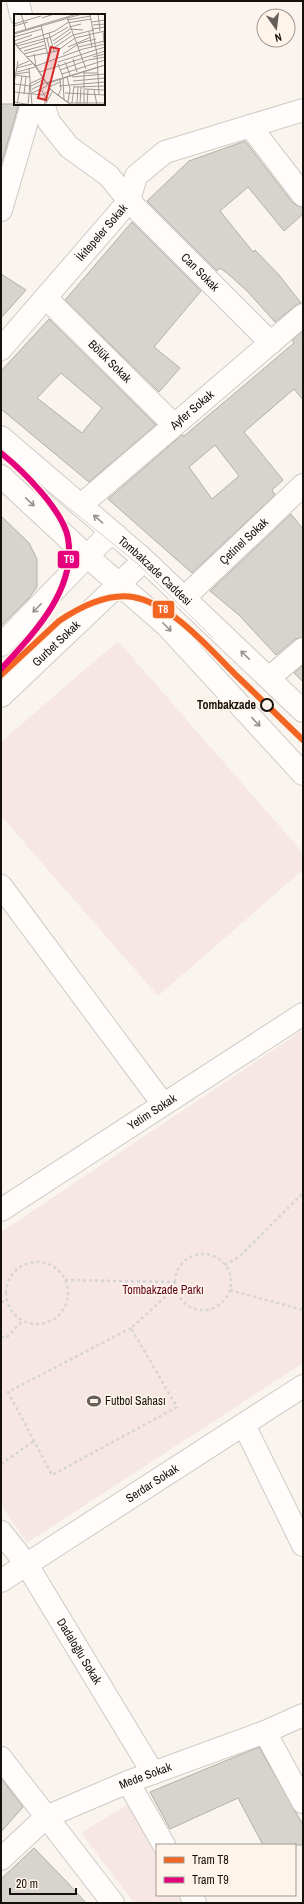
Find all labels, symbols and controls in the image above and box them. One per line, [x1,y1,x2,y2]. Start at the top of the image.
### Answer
north arrow [256,8,296,48]
inset map [14,14,105,105]
text: N [274,30,283,45]
street label: İkitepeler Sokak [73,200,131,264]
street label: Can Sokak [177,249,223,295]
street label: Bölük Sokak [85,336,135,386]
street label: Ayfer Sokak [166,387,217,434]
one-way arrow [25,497,35,507]
street label: Çetinel Sokak [216,514,272,568]
one-way arrow [92,515,103,524]
street label: Tombakzade Caddesi [115,533,195,609]
line badge: T9 [57,550,80,569]
text: T9 [64,552,74,566]
line badge: T8 [152,600,175,619]
text: T8 [158,602,168,616]
one-way arrow [32,603,42,613]
street label: Gurbet Sokak [29,617,84,670]
one-way arrow [162,622,172,632]
one-way arrow [240,650,250,660]
place label: Tombakzade [197,697,257,713]
marker: Tombakzade [260,698,274,712]
one-way arrow [251,717,260,728]
street label: Yetim Sokak [125,1090,180,1134]
park label: Tombakzade Parkı [122,1282,204,1298]
sports icon: Futbol Sahası [86,1393,102,1409]
place label: Futbol Sahası [105,1393,166,1409]
street label: Serdar Sokak [123,1460,182,1506]
street label: Dadaloğlu Sokak [53,1615,106,1687]
street label: Mede Sokak [116,1759,174,1793]
legend [156,1844,296,1896]
text: Tram T8 [192,1852,229,1868]
scale bar [10,1870,76,1896]
text: Tram T9 [192,1872,229,1888]
text: 20 m [16,1876,38,1892]

